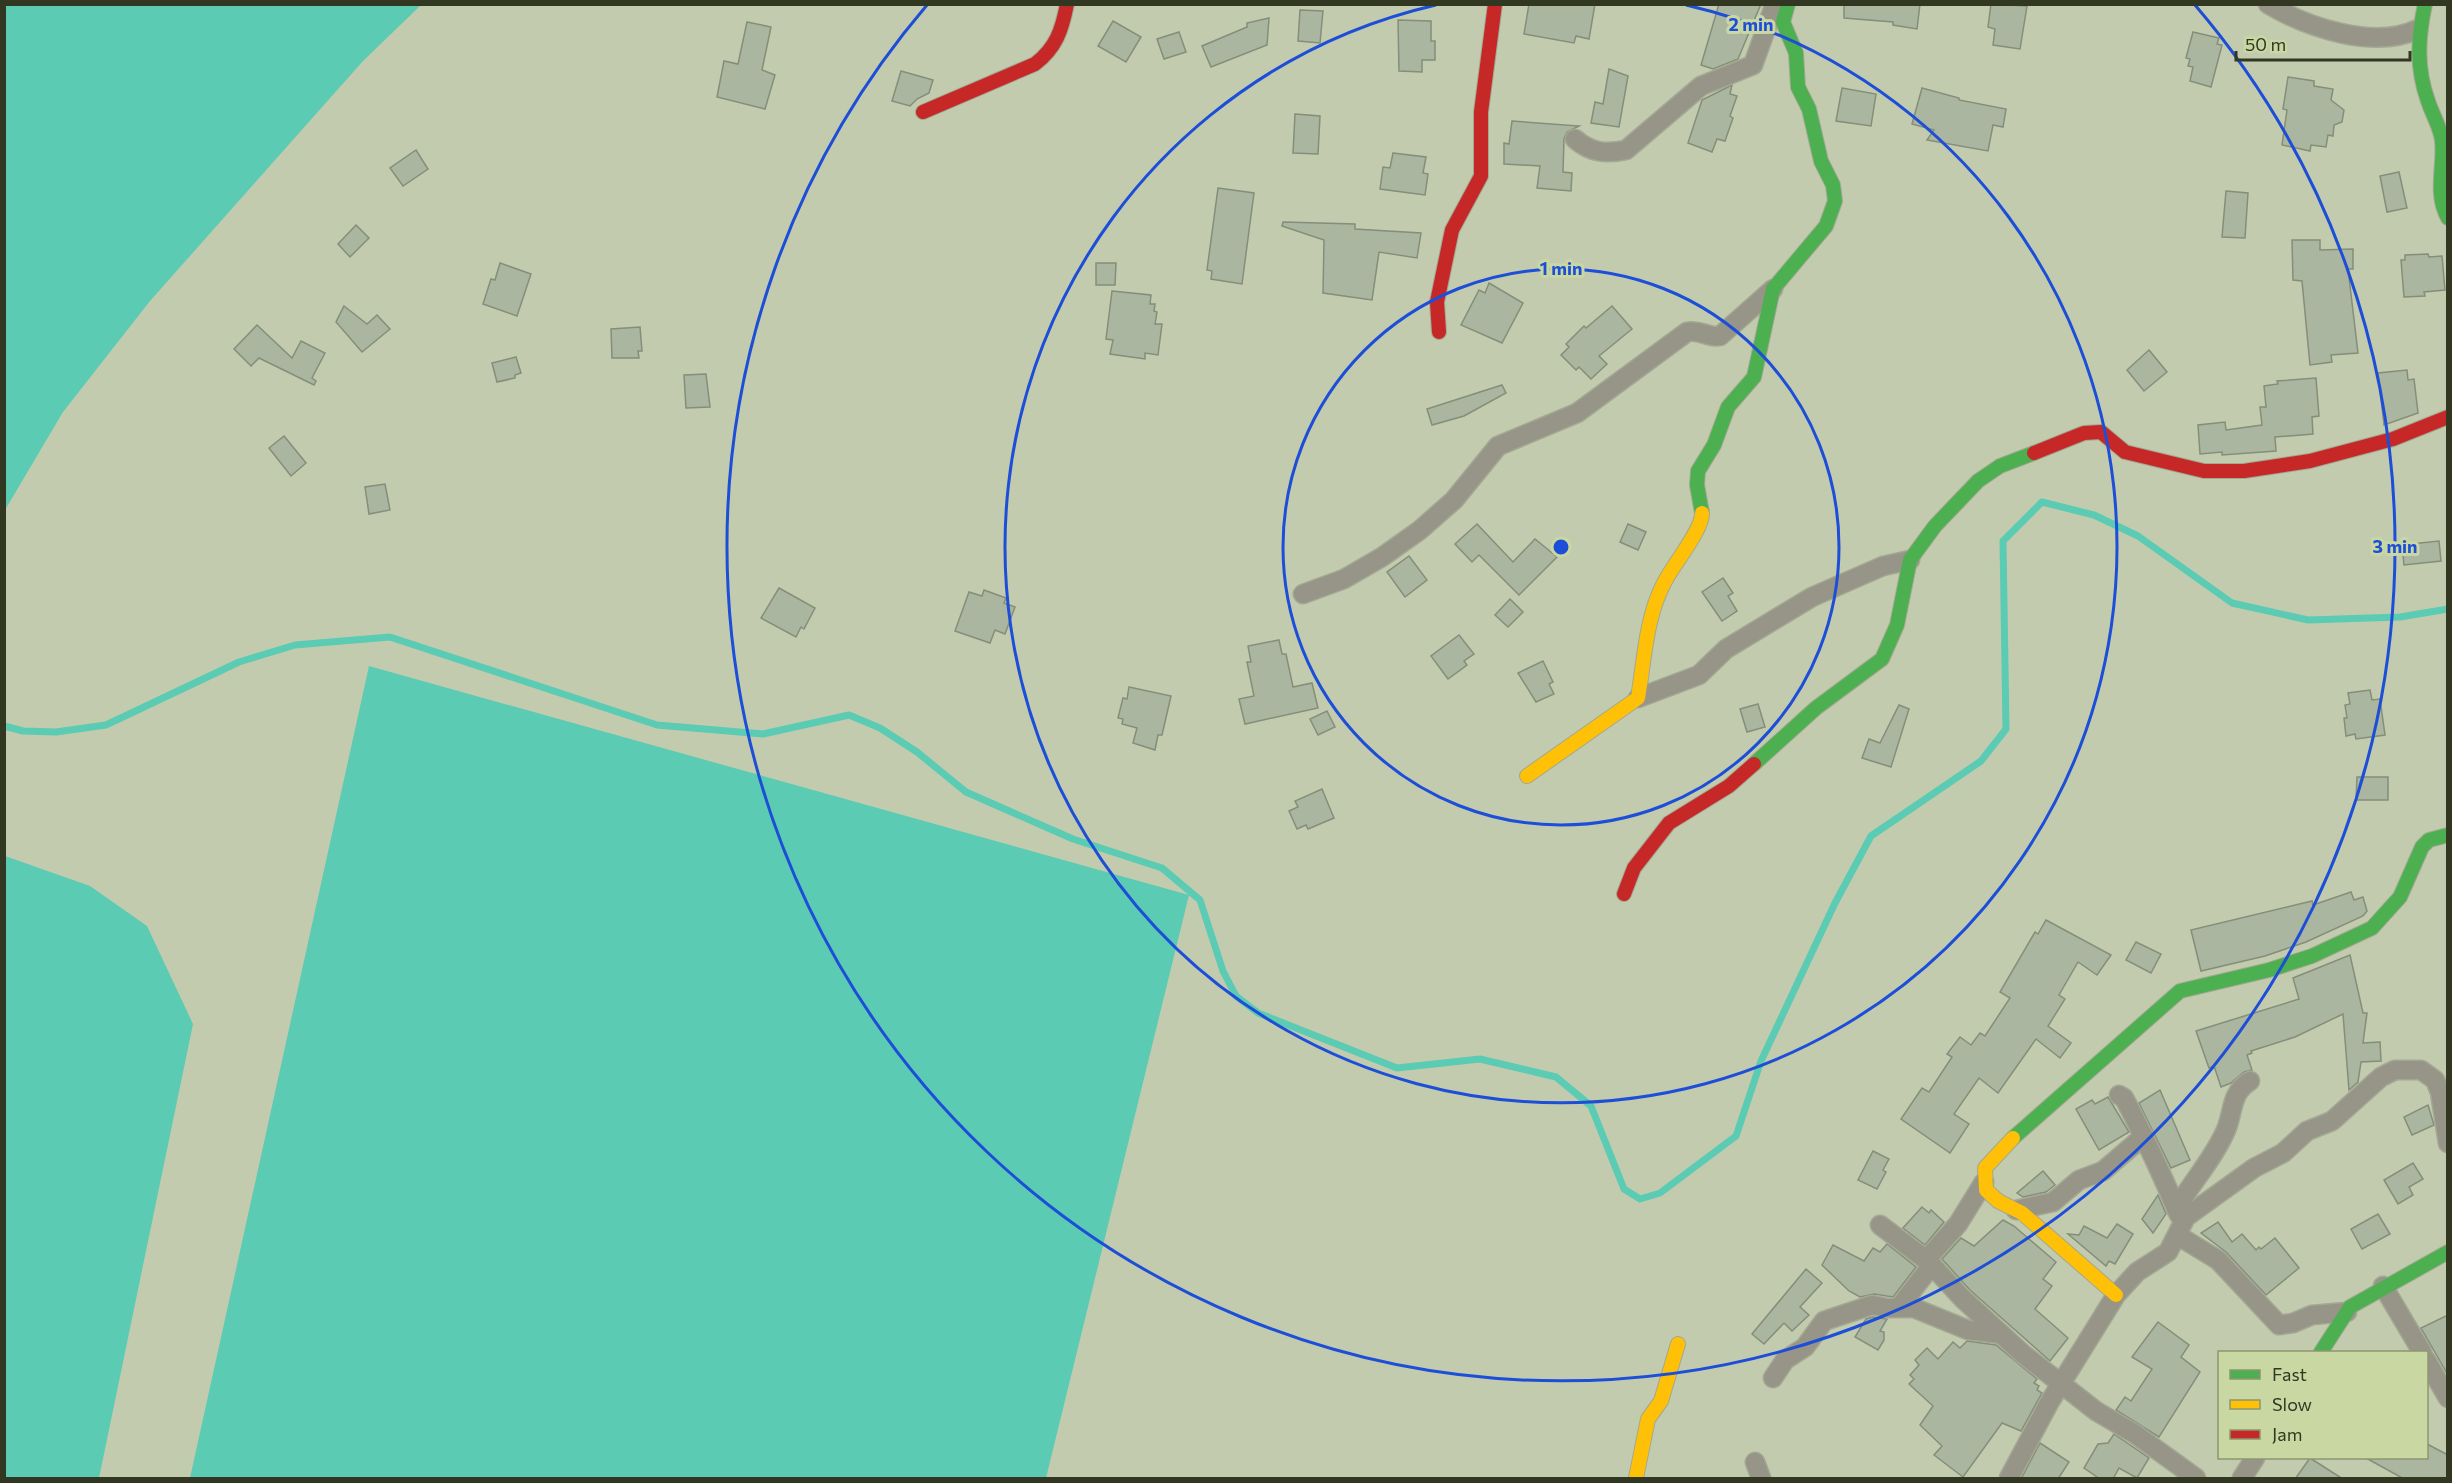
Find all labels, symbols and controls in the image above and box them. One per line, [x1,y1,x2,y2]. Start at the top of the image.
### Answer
text: 2 min [1729,13,1773,35]
scale bar [2236,24,2410,62]
text: 50 m [2245,33,2286,55]
text: 1 min [1540,257,1582,279]
text: 3 min [2372,535,2418,557]
centre of rings [1551,537,1571,557]
legend [2218,1351,2428,1459]
text: Fast [2272,1363,2307,1385]
text: Slow [2272,1393,2312,1415]
text: Jam [2272,1423,2302,1445]

